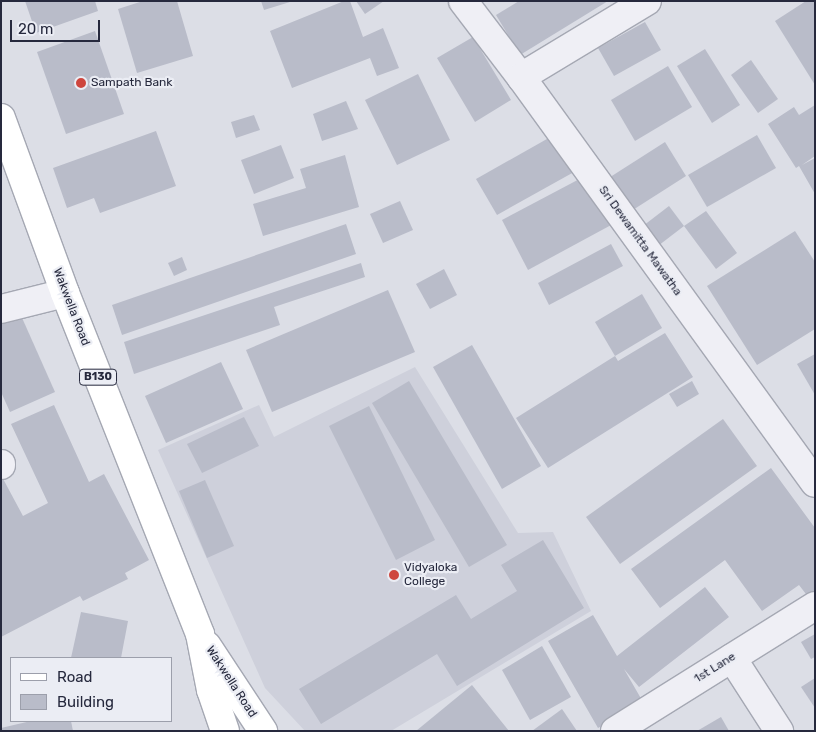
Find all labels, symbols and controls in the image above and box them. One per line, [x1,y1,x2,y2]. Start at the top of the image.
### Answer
scale bar [12,10,102,42]
text: 20 m [18,20,53,38]
place label: Sampath Bank [91,76,173,90]
marker: Sampath Bank [75,77,87,89]
street label: Sri Dewamitta Mawatha [595,183,685,299]
street label: Wakwella Road [50,266,92,348]
road number: B130 [78,368,118,386]
place label: Vidyaloka College [404,561,457,589]
marker: Vidyaloka College [388,569,400,581]
street label: Wakwella Road [203,644,259,720]
street label: 1st Lane [692,650,738,686]
legend [10,657,172,722]
text: Road [57,668,93,686]
text: Building [57,693,114,711]

